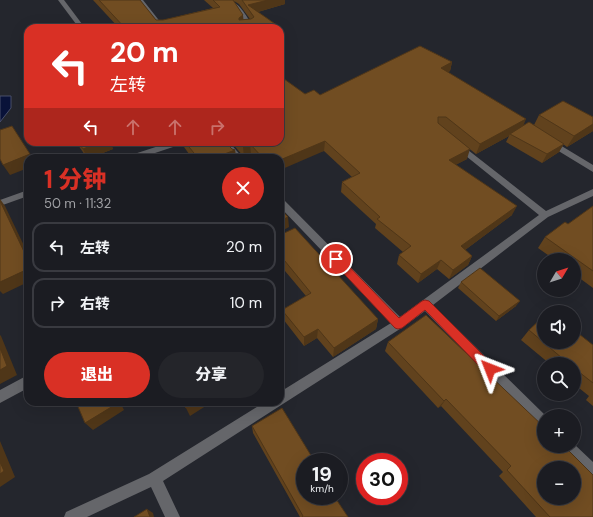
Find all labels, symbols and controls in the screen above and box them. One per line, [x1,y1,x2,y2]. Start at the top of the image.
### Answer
text: 20 m [110,34,179,71]
icon: left [44,40,96,92]
text: 左转 [110,73,146,97]
icon: left [80,116,102,138]
icon: ahead [122,116,144,138]
icon: ahead [164,116,186,138]
icon: right [206,116,228,138]
text: 1 分钟 [44,164,106,195]
button: close [222,167,264,209]
text: 50 m · 11:32 [44,195,111,212]
icon: left [46,236,68,258]
text: 20 m [226,237,262,257]
text: 左转 [80,238,110,258]
pin [319,242,353,276]
icon: arrive [325,248,347,270]
north arrow [537,253,581,297]
map controls [537,253,581,505]
icon: right [46,292,68,314]
text: 10 m [230,293,262,313]
text: 右转 [80,294,110,314]
button: sound [537,305,581,349]
position arrow [469,348,511,390]
button: 退出 [44,352,150,398]
button: 分享 [158,352,264,398]
button: search [537,357,581,401]
button: + [537,409,581,453]
speed limit sign: 30 [356,453,408,505]
text: 19 [312,461,332,487]
button: − [537,461,581,505]
text: km/h [310,482,334,495]

